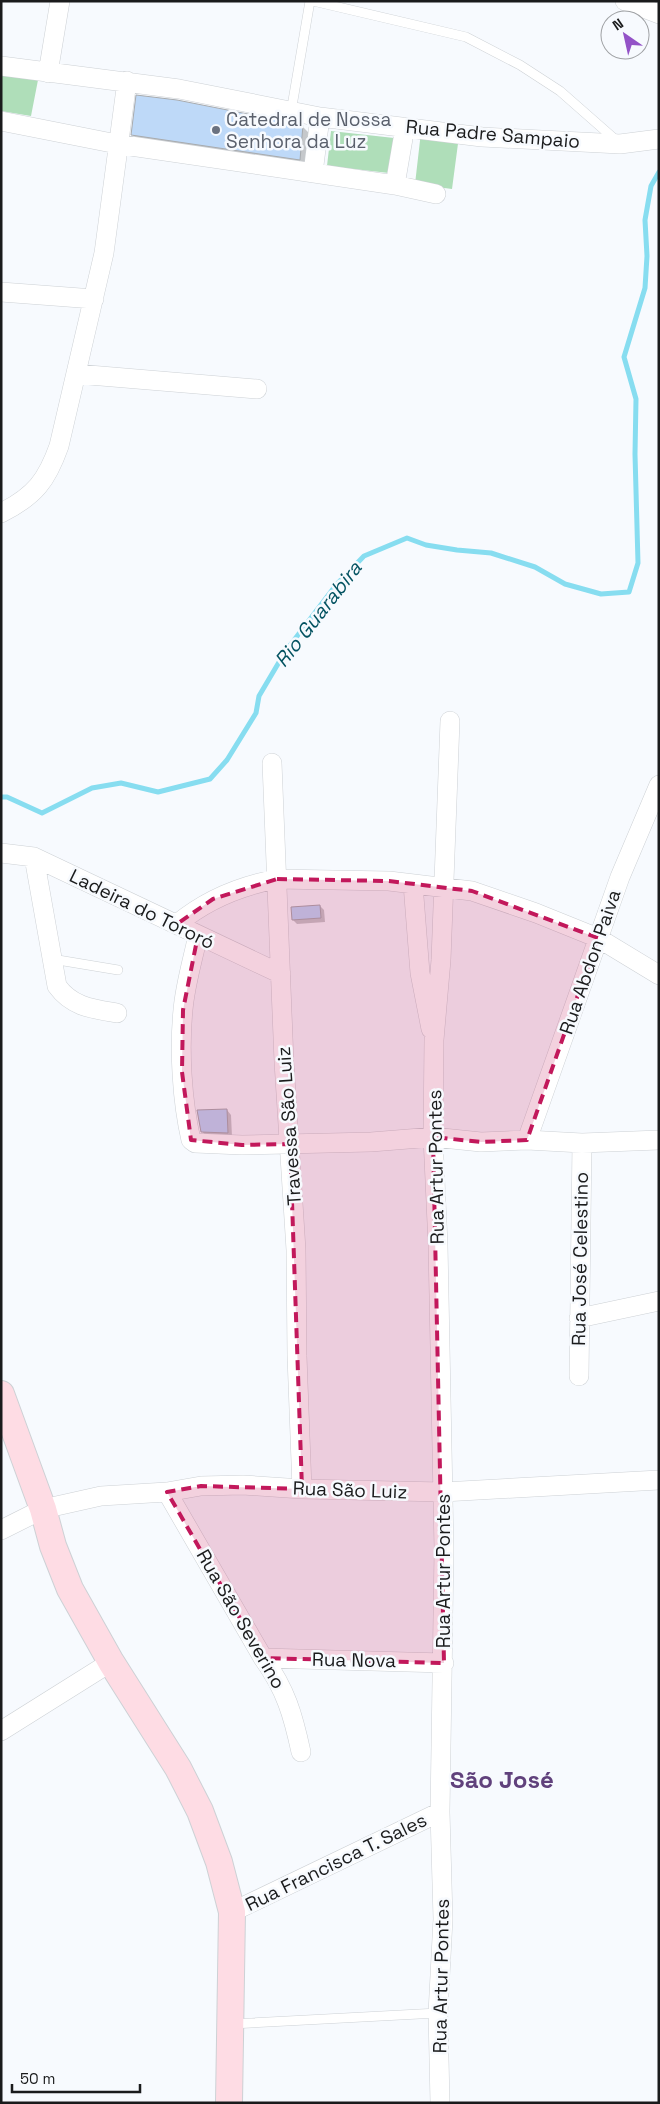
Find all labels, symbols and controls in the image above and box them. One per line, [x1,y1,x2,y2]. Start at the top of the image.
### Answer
north arrow [600,10,650,60]
text: N [609,14,627,34]
place label: Catedral de Nossa Senhora da Luz [226,107,391,154]
street label: Rua Padre Sampaio [405,114,581,154]
marker: Catedral de Nossa Senhora da Luz [210,124,222,136]
water label: Rio Guarabira [269,556,368,672]
street label: Ladeira do Tororó [65,863,219,955]
street label: Rua Abdon Paiva [554,886,627,1038]
street label: Travessa São Luiz [271,1046,307,1206]
street label: Rua Artur Pontes [422,1089,450,1245]
street label: Rua José Celestino [566,1172,594,1346]
street label: Rua São Luiz [292,1476,408,1504]
street label: Rua Artur Pontes [431,1494,456,1648]
street label: Rua São Severino [191,1545,291,1693]
street label: Rua Nova [312,1647,396,1673]
district label: São José [450,1764,554,1795]
street label: Rua Francisca T. Sales [241,1807,431,1917]
street label: Rua Artur Pontes [427,1898,455,2054]
scale bar [12,2062,140,2094]
text: 50 m [20,2069,55,2088]

